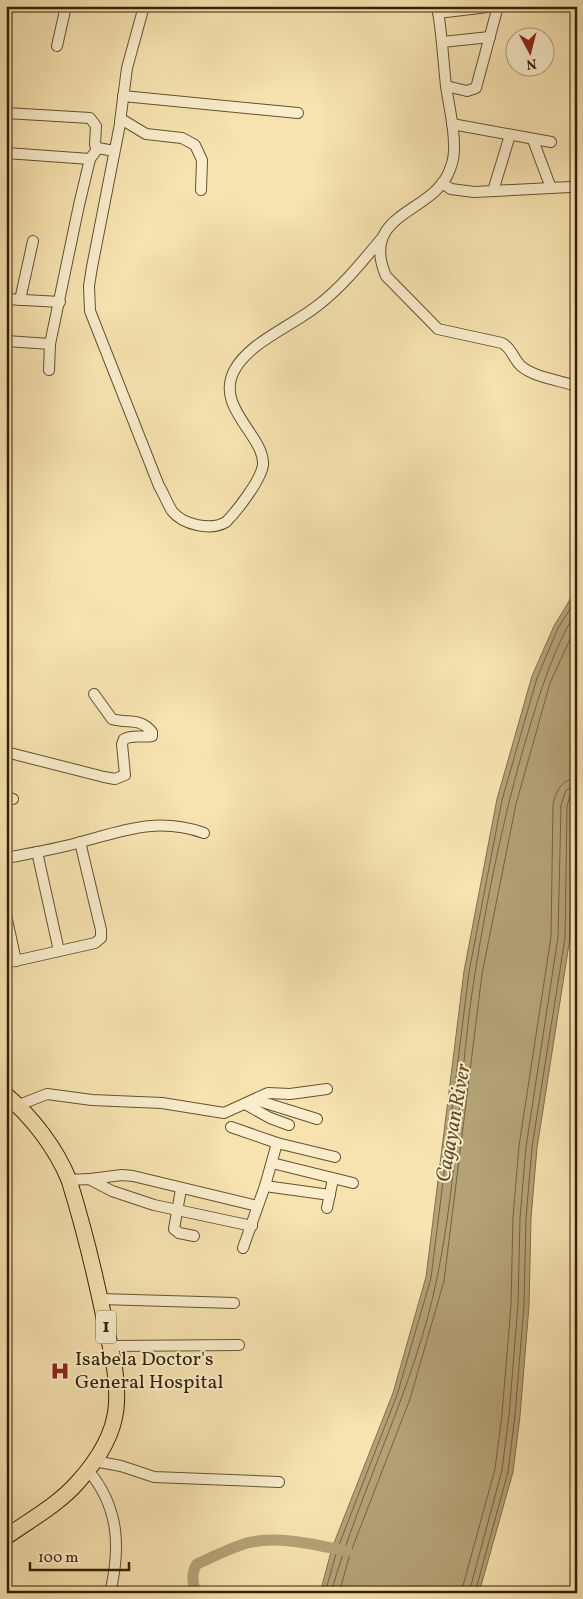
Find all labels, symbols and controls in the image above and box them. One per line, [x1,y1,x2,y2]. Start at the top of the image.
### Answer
north arrow [506,28,556,78]
text: N [525,53,538,73]
water label: Cagayan River [429,1061,479,1185]
road number: 1 [96,1310,116,1344]
place label: Isabela Doctor's General Hospital [75,1346,224,1397]
hospital icon: Isabela Doctor's General Hospital [49,1360,71,1382]
scale bar [30,1539,129,1571]
text: 100 m [38,1548,78,1569]

